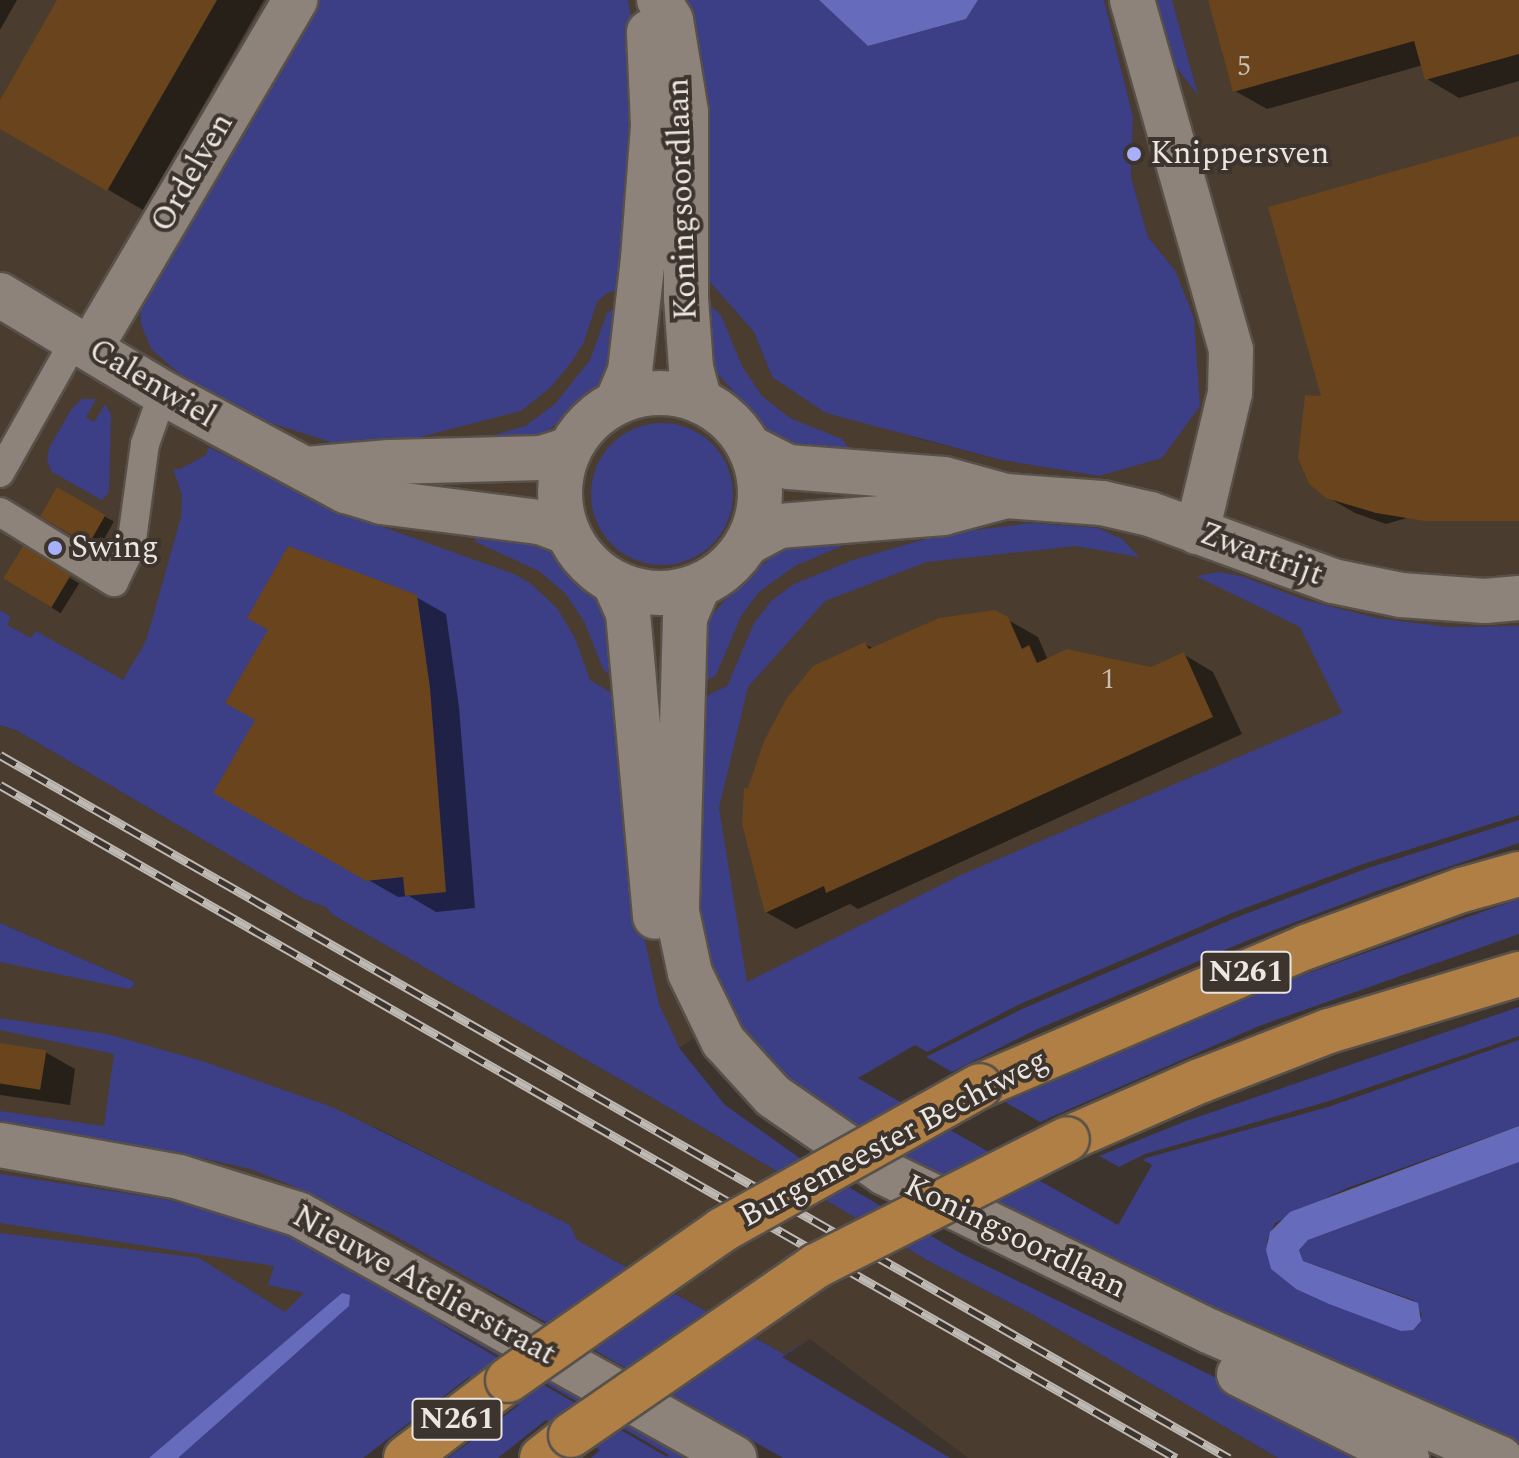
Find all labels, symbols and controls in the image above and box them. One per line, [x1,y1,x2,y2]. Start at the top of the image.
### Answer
house number: 5 [1237,50,1251,84]
street label: Koningsoordlaan [660,77,706,321]
street label: Ordelven [144,107,242,239]
place label: Knippersven [1150,135,1329,173]
marker: Knippersven [1125,145,1143,163]
street label: Calenwiel [82,331,222,437]
street label: Zwartrijt [1194,515,1328,595]
place label: Swing [71,529,159,567]
marker: Swing [46,539,64,557]
house number: 1 [1101,663,1115,697]
road number: N261 [1200,946,1292,998]
street label: Burgemeester Bechtweg [734,1042,1054,1236]
street label: Koningsoordlaan [898,1167,1132,1307]
street label: Nieuwe Atelierstraat [286,1198,562,1374]
road number: N261 [411,1393,503,1445]

